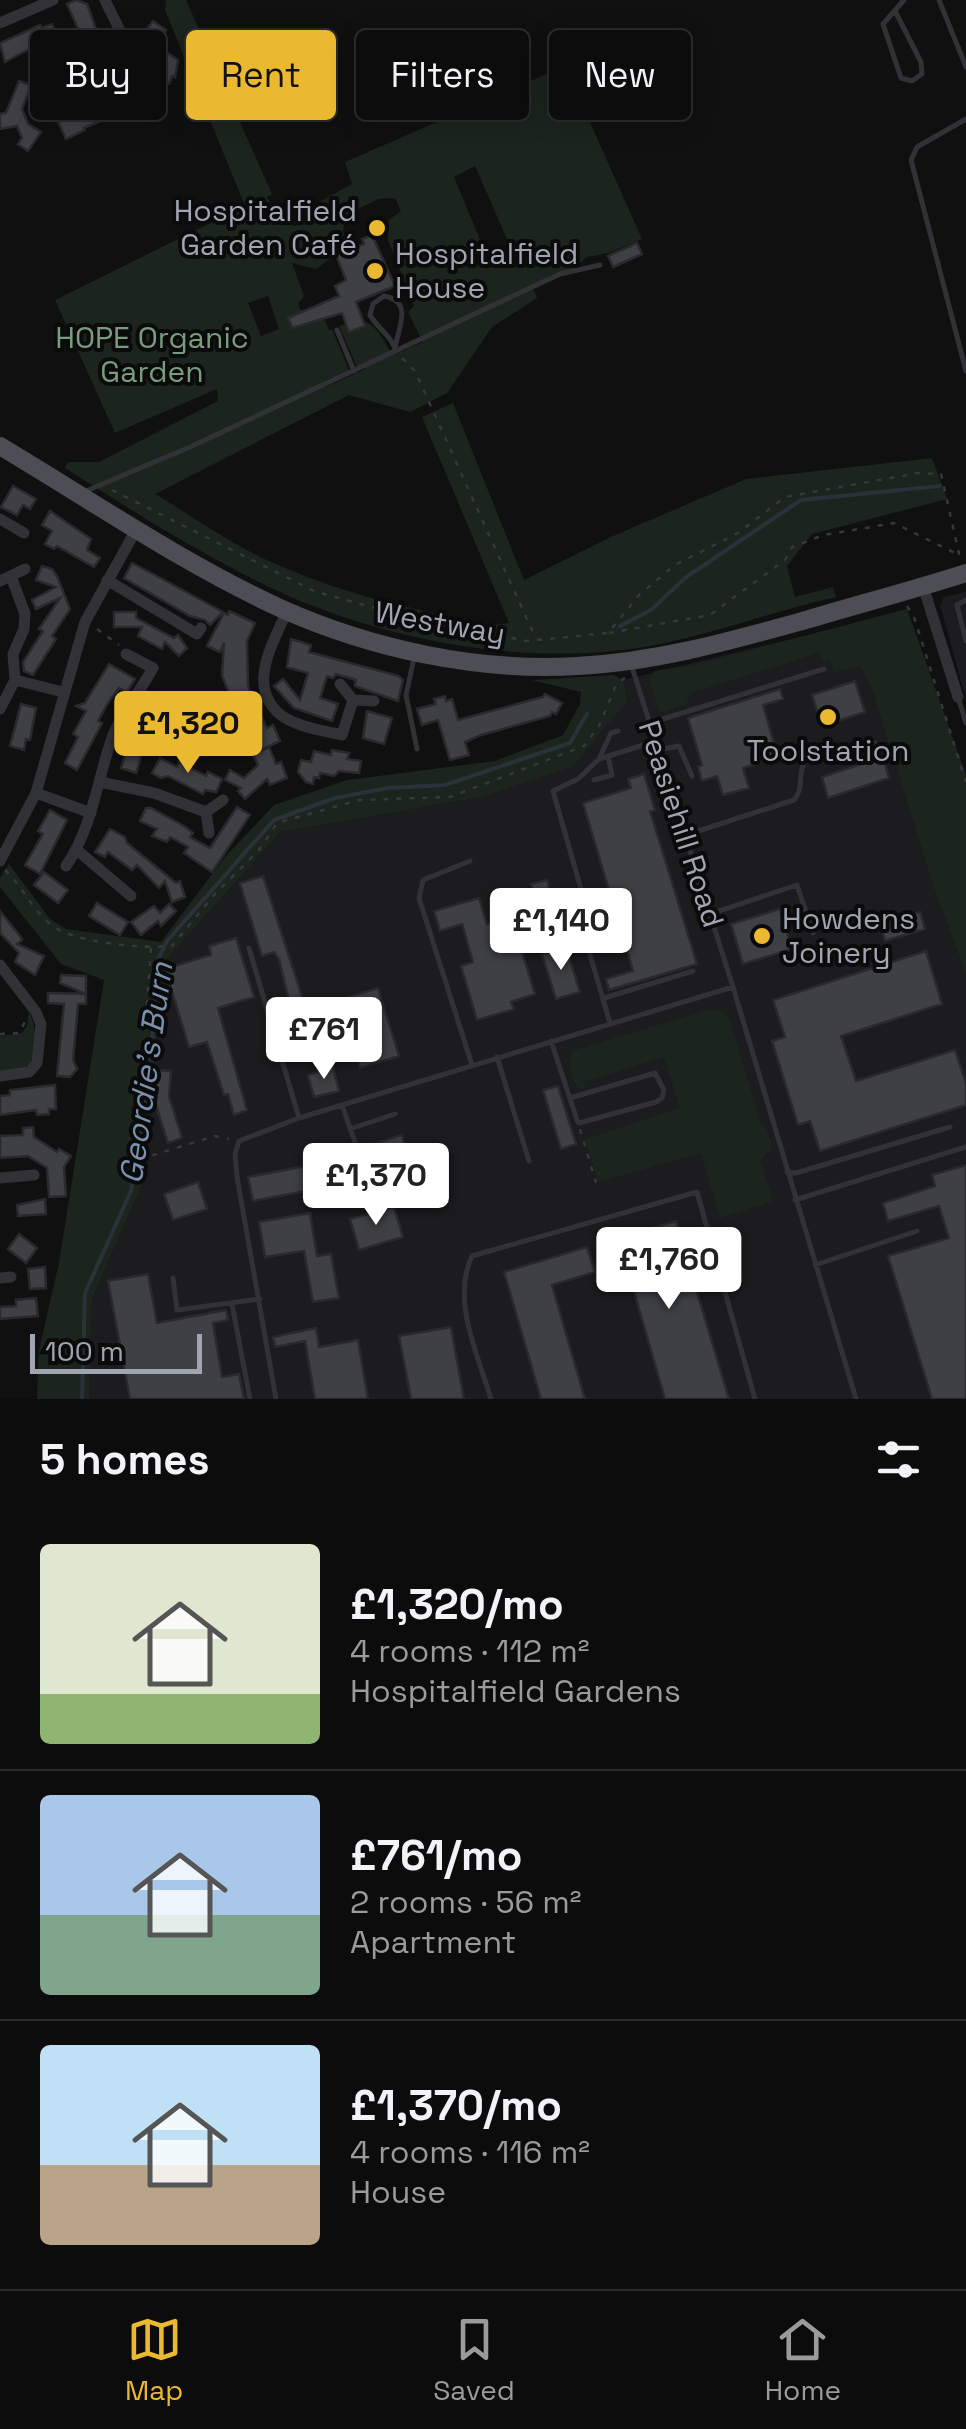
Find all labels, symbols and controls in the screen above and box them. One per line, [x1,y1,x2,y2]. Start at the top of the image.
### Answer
chip: Buy [30,30,166,120]
chip: Rent [186,30,336,120]
chip: Filters [356,30,529,120]
chip: New [549,30,691,120]
place label: Hospitalfield Garden Café [174,191,357,264]
marker: Hospitalfield Garden Café [366,217,388,239]
place label: Hospitalfield House [395,234,578,307]
marker: Hospitalfield House [364,260,386,282]
park label: HOPE Organic Garden [55,318,249,391]
street label: Westway [372,592,508,653]
pin: £1,320 [107,691,269,776]
text: £1,320 [136,703,240,743]
marker: Toolstation [817,706,839,728]
street label: Peasiehill Road [630,716,733,932]
place label: Toolstation [747,731,909,770]
pin: £1,140 [480,888,642,973]
place label: Howdens Joinery [782,899,915,972]
text: £1,140 [512,900,610,940]
marker: Howdens Joinery [751,925,773,947]
water label: Geordie's Burn [111,958,182,1186]
pin: £761 [265,997,383,1082]
text: £761 [288,1009,360,1049]
pin: £1,370 [295,1143,457,1228]
text: £1,370 [325,1155,427,1195]
pin: £1,760 [588,1227,750,1312]
text: £1,760 [618,1239,720,1279]
scale bar [30,1329,202,1374]
text: 100 m [45,1333,124,1369]
icon: filters [871,1432,926,1487]
text: 5 homes [40,1433,210,1486]
text: £1,320/mo [350,1578,564,1631]
icon: home [120,1584,240,1704]
text: 4 rooms · 112 m² [350,1631,590,1671]
text: Hospitalfield Gardens [350,1671,681,1711]
text: £761/mo [350,1829,523,1882]
icon: home [120,1835,240,1955]
text: 2 rooms · 56 m² [350,1882,582,1922]
text: Apartment [350,1922,516,1962]
text: £1,370/mo [350,2079,562,2132]
icon: home [120,2085,240,2205]
text: 4 rooms · 116 m² [350,2132,590,2172]
text: House [350,2172,446,2212]
tab: Map [125,2312,183,2408]
tab: Saved [433,2312,515,2408]
tab: Home [765,2312,841,2408]

